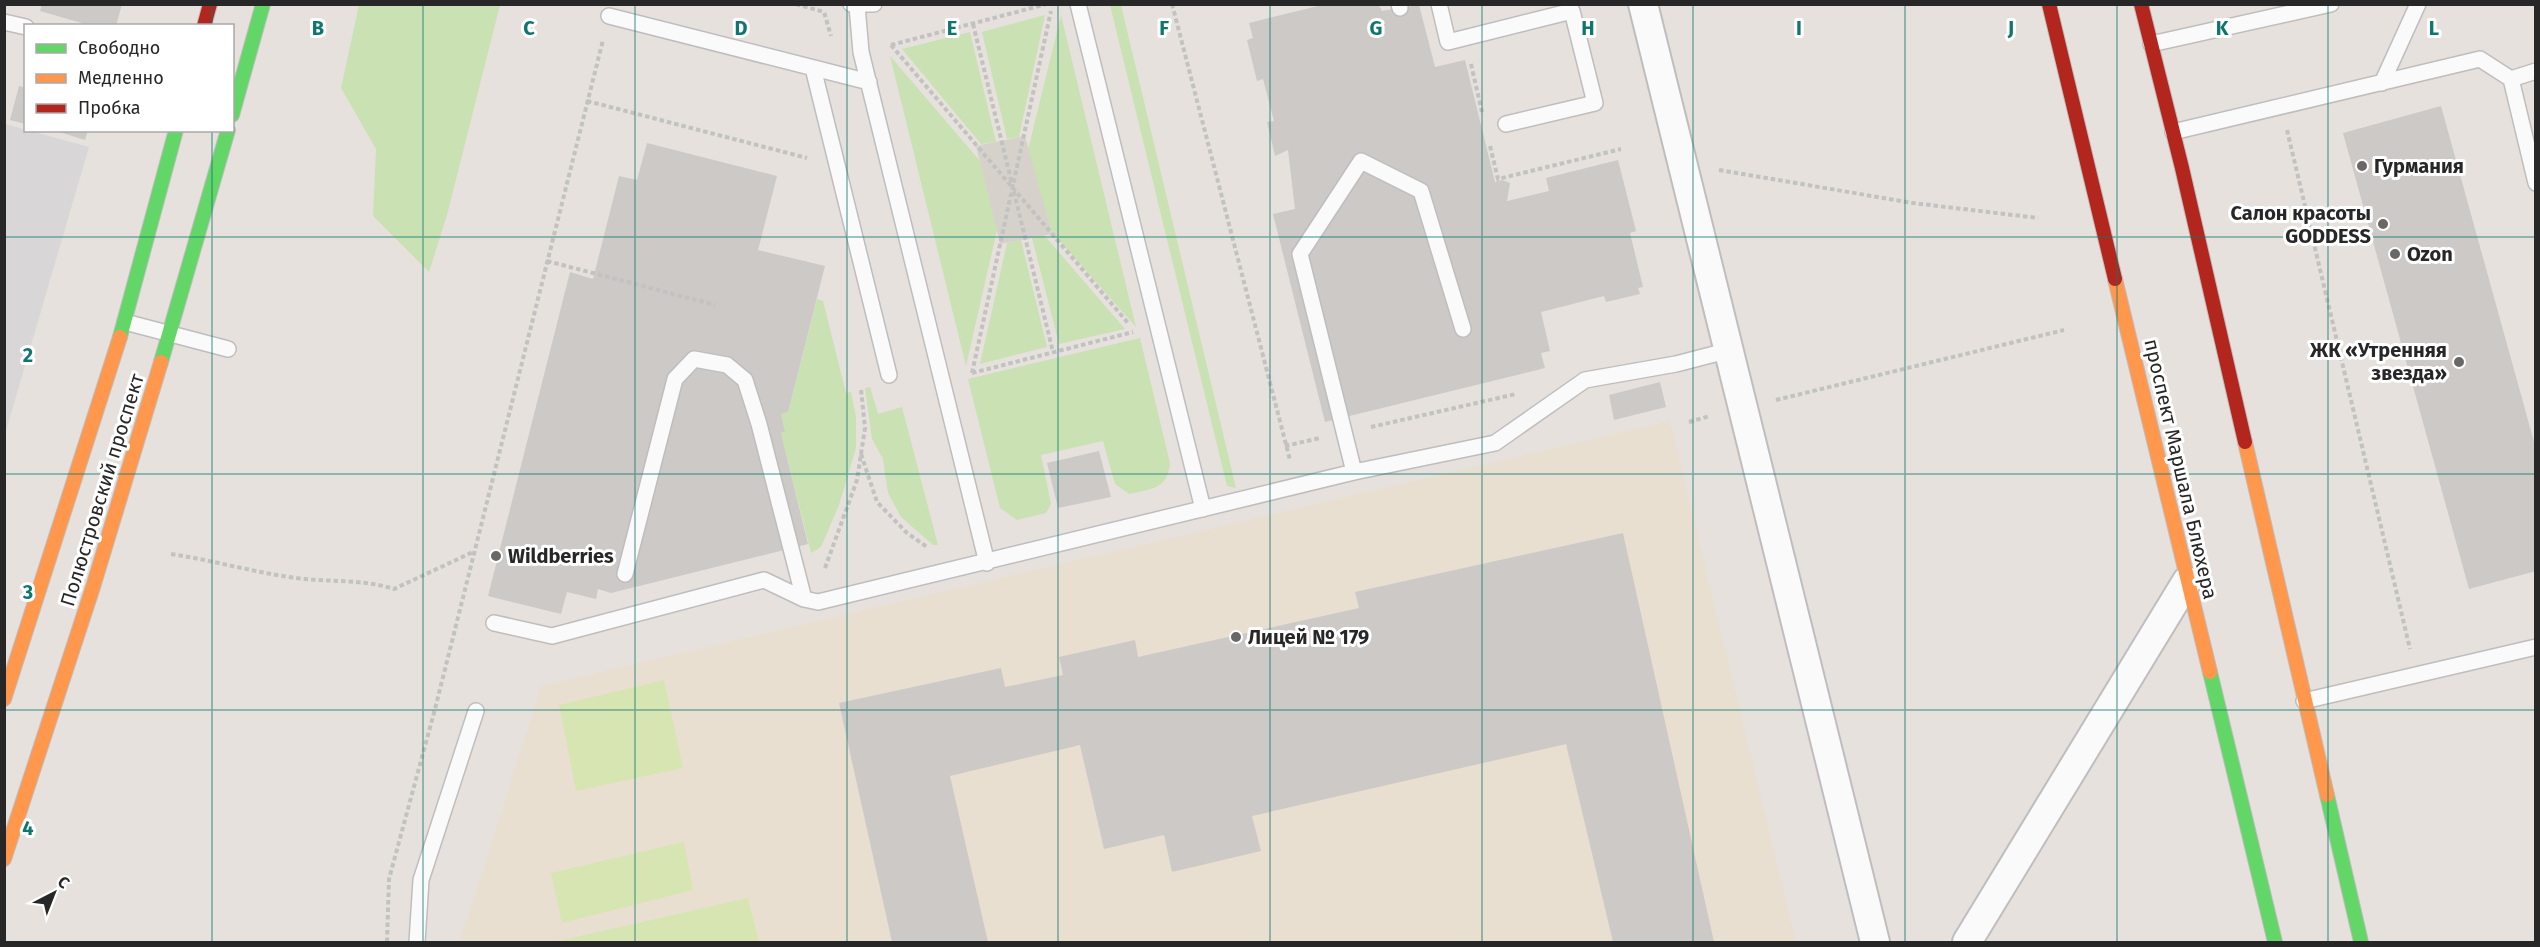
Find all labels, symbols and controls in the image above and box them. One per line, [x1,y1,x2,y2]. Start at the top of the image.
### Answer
text: B [312,16,324,40]
text: C [523,16,535,40]
text: D [734,16,748,40]
text: E [947,16,957,40]
text: F [1159,16,1169,40]
text: G [1370,16,1382,40]
text: H [1581,16,1595,40]
text: I [1796,16,1802,40]
text: J [2007,16,2014,40]
text: K [2216,16,2229,40]
text: L [2429,16,2439,40]
legend [24,24,234,132]
text: Свободно [78,37,160,59]
text: Медленно [78,67,164,89]
text: Пробка [78,97,141,119]
place label: Гурмания [2374,154,2464,178]
marker: Гурмания [2355,159,2369,173]
place label: Салон красоты GODDESS [2231,201,2371,248]
marker: Салон красоты GODDESS [2376,217,2390,231]
place label: Ozon [2407,242,2453,266]
marker: Ozon [2388,247,2402,261]
street label: проспект Маршала Блюхера [2139,336,2223,602]
place label: ЖК «Утренняя звезда» [2309,338,2447,385]
text: 2 [23,343,33,367]
marker: ЖК «Утренняя звезда» [2452,355,2466,369]
street label: Полюстровский проспект [55,370,149,609]
place label: Wildberries [508,544,614,568]
marker: Wildberries [489,549,503,563]
text: 3 [22,580,33,604]
place label: Лицей № 179 [1248,625,1369,649]
marker: Лицей № 179 [1229,630,1243,644]
text: 4 [22,816,34,840]
north arrow [24,863,84,923]
text: С [54,872,74,893]

